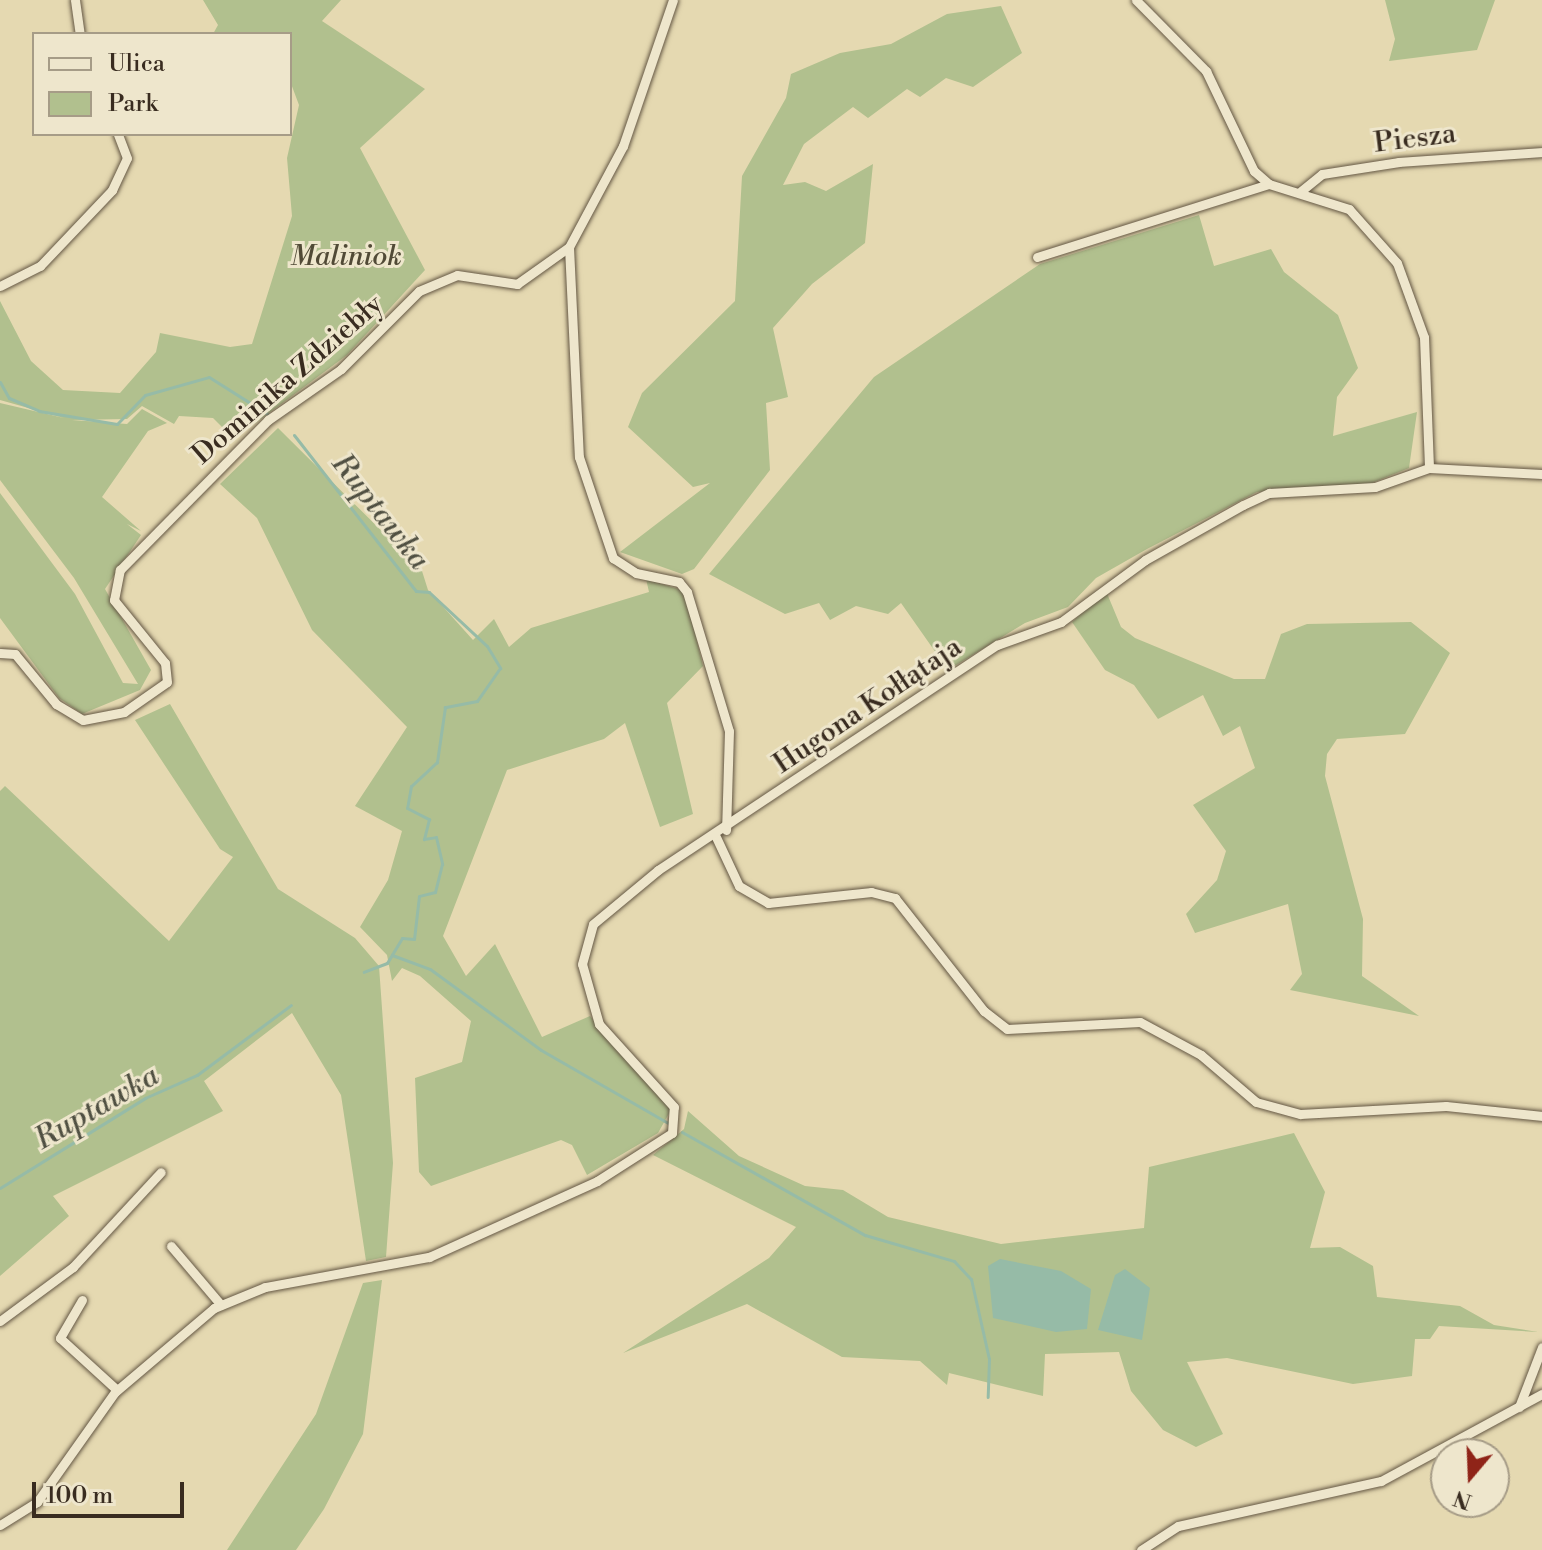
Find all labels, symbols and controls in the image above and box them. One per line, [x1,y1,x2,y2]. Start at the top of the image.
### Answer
legend [32,32,292,136]
text: Ulica [108,49,165,79]
text: Park [108,89,158,119]
street label: Piesza [1372,117,1458,161]
park label: Maliniok [290,240,402,274]
street label: Dominika Zdziebły [186,288,390,472]
water label: Ruptawka [324,447,436,577]
street label: Hugona Kołłątaja [768,631,968,781]
water label: Ruptawka [29,1058,165,1158]
north arrow [1430,1438,1510,1518]
scale bar [36,1466,188,1516]
text: 100 m [46,1481,113,1511]
text: N [1450,1484,1475,1515]

